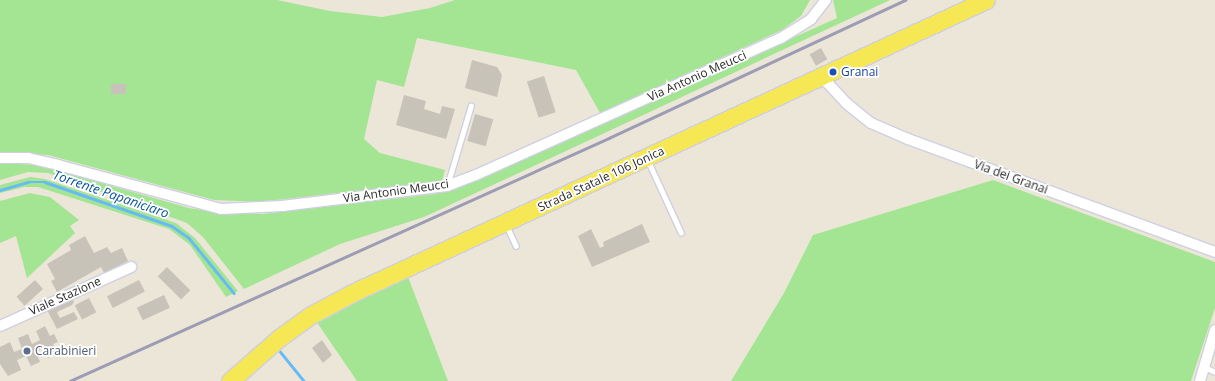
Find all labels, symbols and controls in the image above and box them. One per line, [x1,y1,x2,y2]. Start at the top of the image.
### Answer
street label: Via Antonio Meucci [645,48,749,104]
place label: Granai [841,65,878,79]
marker: Granai [828,67,838,77]
street label: Strada Statale 106 Jonica [535,143,667,215]
street label: Via dei Granai [972,157,1050,197]
water label: Torrente Papaniciaro [51,167,171,221]
street label: Via Antonio Meucci [342,176,450,206]
street label: Viale Stazione [27,274,103,318]
place label: Carabinieri [35,344,96,358]
marker: Carabinieri [22,346,32,356]

